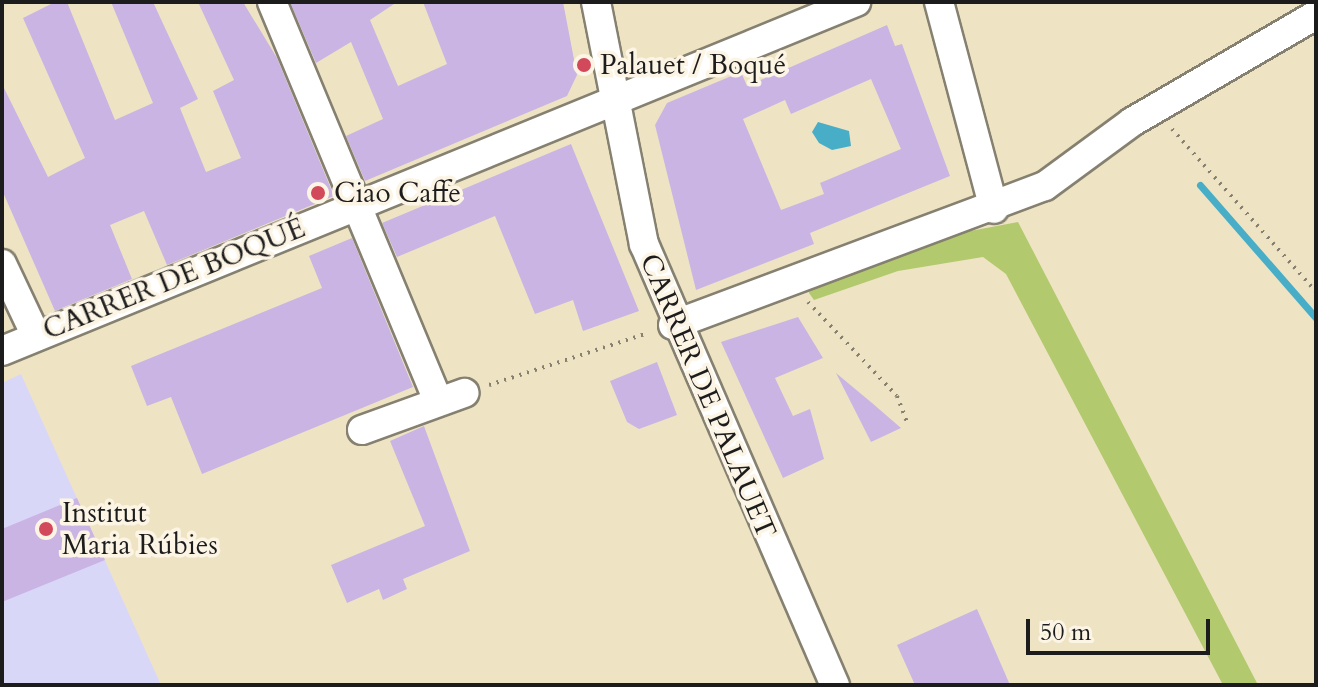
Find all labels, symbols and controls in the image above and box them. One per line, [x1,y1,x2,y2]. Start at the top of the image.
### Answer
place label: Palauet / Boqué [600,48,786,82]
marker: Palauet / Boqué [575,56,593,74]
place label: Ciao Caffe [334,176,461,210]
marker: Ciao Caffe [309,184,327,202]
street label: CARRER DE BOQUÉ [38,211,310,347]
street label: CARRER DE PALAUET [633,249,783,543]
place label: Institut Maria Rúbies [62,496,218,562]
marker: Institut Maria Rúbies [37,520,55,538]
scale bar [1030,603,1214,653]
text: 50 m [1040,616,1091,649]

